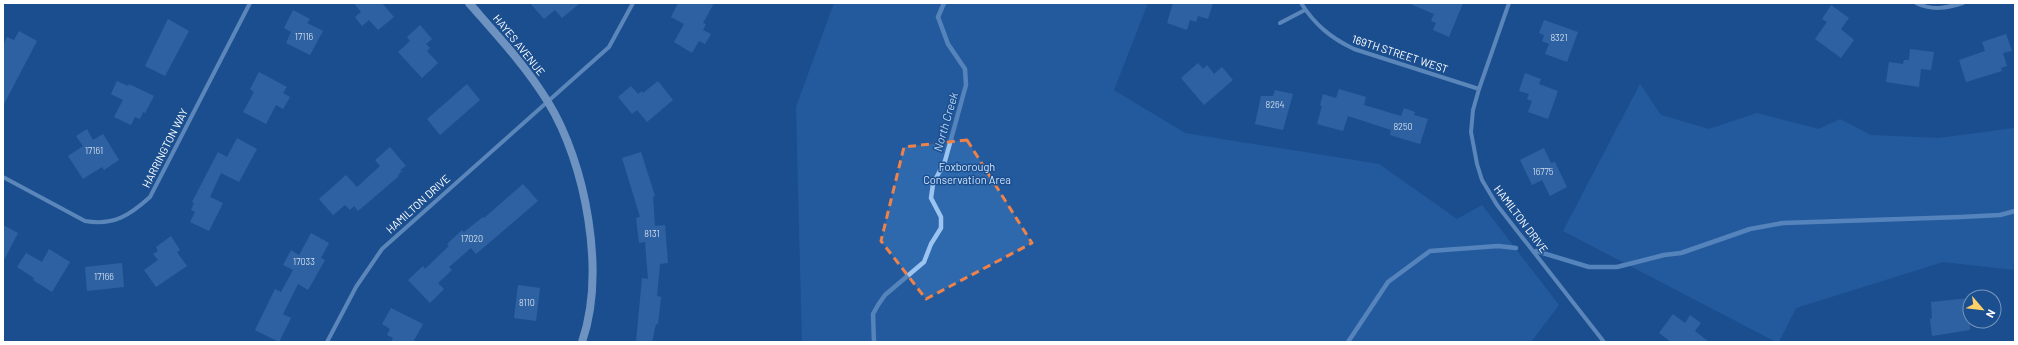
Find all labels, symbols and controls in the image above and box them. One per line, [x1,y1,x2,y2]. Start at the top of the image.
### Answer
street label: HAYES AVENUE [491,12,548,78]
house number: 17116 [295,31,314,42]
street label: 169TH STREET WEST [1350,32,1450,75]
house number: 8321 [1550,32,1568,43]
water label: North Creek [930,90,960,153]
house number: 8264 [1265,99,1285,110]
street label: HARRINGTON WAY [139,106,190,190]
house number: 8250 [1393,121,1413,132]
house number: 17161 [85,145,103,156]
park label: Foxborough Conservation Area [923,160,1011,186]
house number: 16775 [1533,166,1554,177]
street label: HAMILTON DRIVE [383,171,453,236]
street label: HAMILTON DRIVE [1492,182,1551,255]
house number: 8131 [644,228,660,239]
house number: 17020 [461,233,483,244]
house number: 17033 [293,256,315,267]
house number: 17166 [94,271,114,282]
north arrow [1962,289,2002,329]
house number: 8110 [519,297,535,308]
text: N [1984,308,1999,320]

